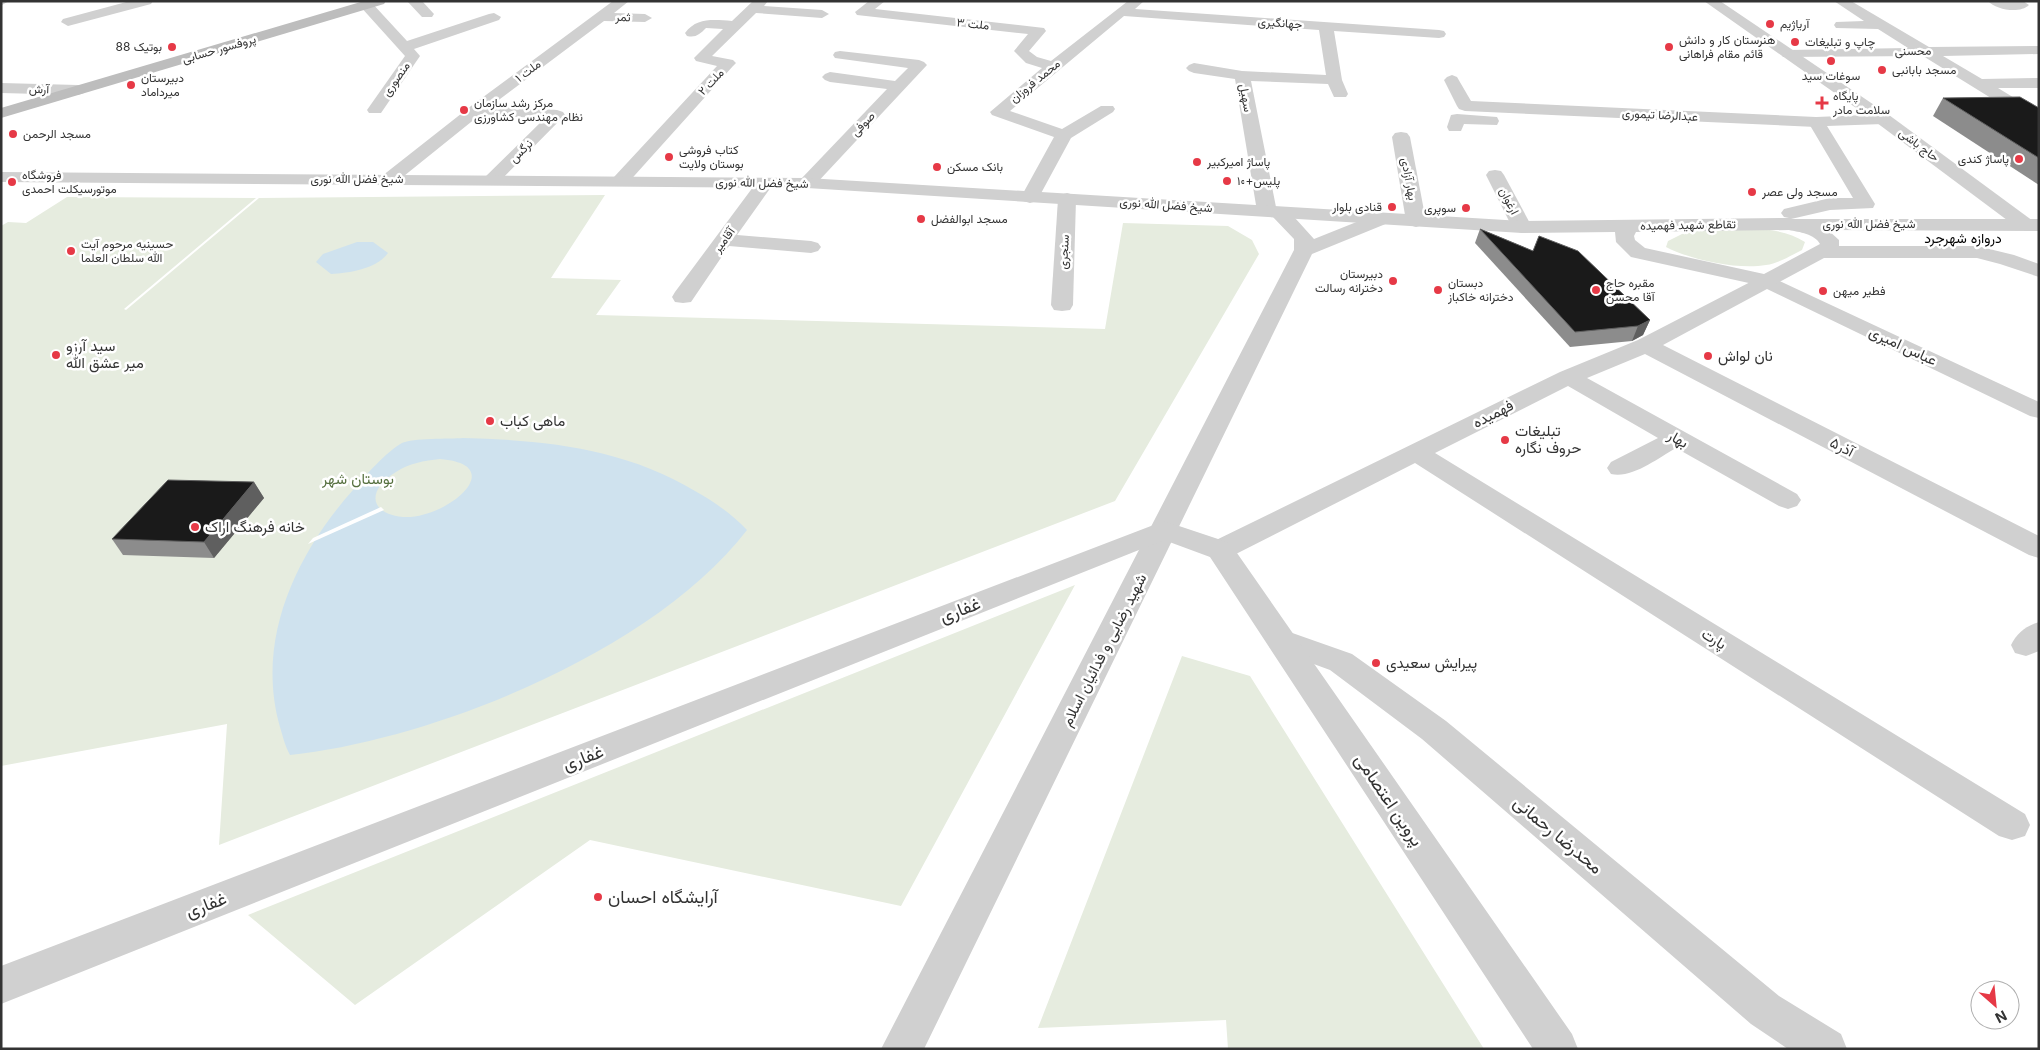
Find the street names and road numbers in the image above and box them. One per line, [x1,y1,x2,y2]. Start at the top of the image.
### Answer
street label: ثمر [614,9,631,25]
street label: جهانگیری [1257,13,1303,33]
street label: ملت ۳ [956,14,990,33]
street label: پروفسور حسابی [180,31,258,67]
street label: محسنی [1895,43,1931,59]
street label: ملت ۱ [512,56,543,85]
street label: محمد فروزان [1006,56,1064,106]
street label: منصوری [378,59,414,99]
street label: ملت ۲ [695,65,727,98]
street label: آرش [29,81,51,97]
street label: سهیل [1236,83,1256,113]
street label: عبدالرضا تیموری [1622,105,1698,125]
street label: صوفی [847,108,879,140]
street label: حاج باشی [1895,125,1942,166]
street label: نرگس [506,136,536,166]
street label: بهار آزادی [1397,156,1421,202]
street label: شیخ فضل الله نوری [310,171,404,188]
street label: شیخ فضل الله نوری [715,174,809,193]
street label: ارغوان [1495,185,1523,217]
street label: شیخ فضل الله نوری [1119,194,1213,217]
street label: تقاطع شهید فهمیده [1640,216,1736,235]
street label: شیخ فضل الله نوری [1822,216,1916,233]
street label: آقامیر [709,223,739,257]
street label: سنجری [1055,234,1073,270]
street label: عباس امیری [1866,322,1940,370]
street label: فهمیده [1469,395,1517,432]
street label: بهار [1664,425,1692,452]
street label: آذر۵ [1827,432,1859,461]
street label: شهید رضایی و فدائیان اسلام [1057,570,1151,730]
street label: غفاری [936,592,984,628]
street label: پارت [1698,624,1730,654]
street label: غفاری [559,740,607,776]
street label: پروین اعتصامی [1349,749,1428,851]
street label: محدرضا رحمانی [1509,791,1607,879]
street label: غفاری [182,887,230,923]

